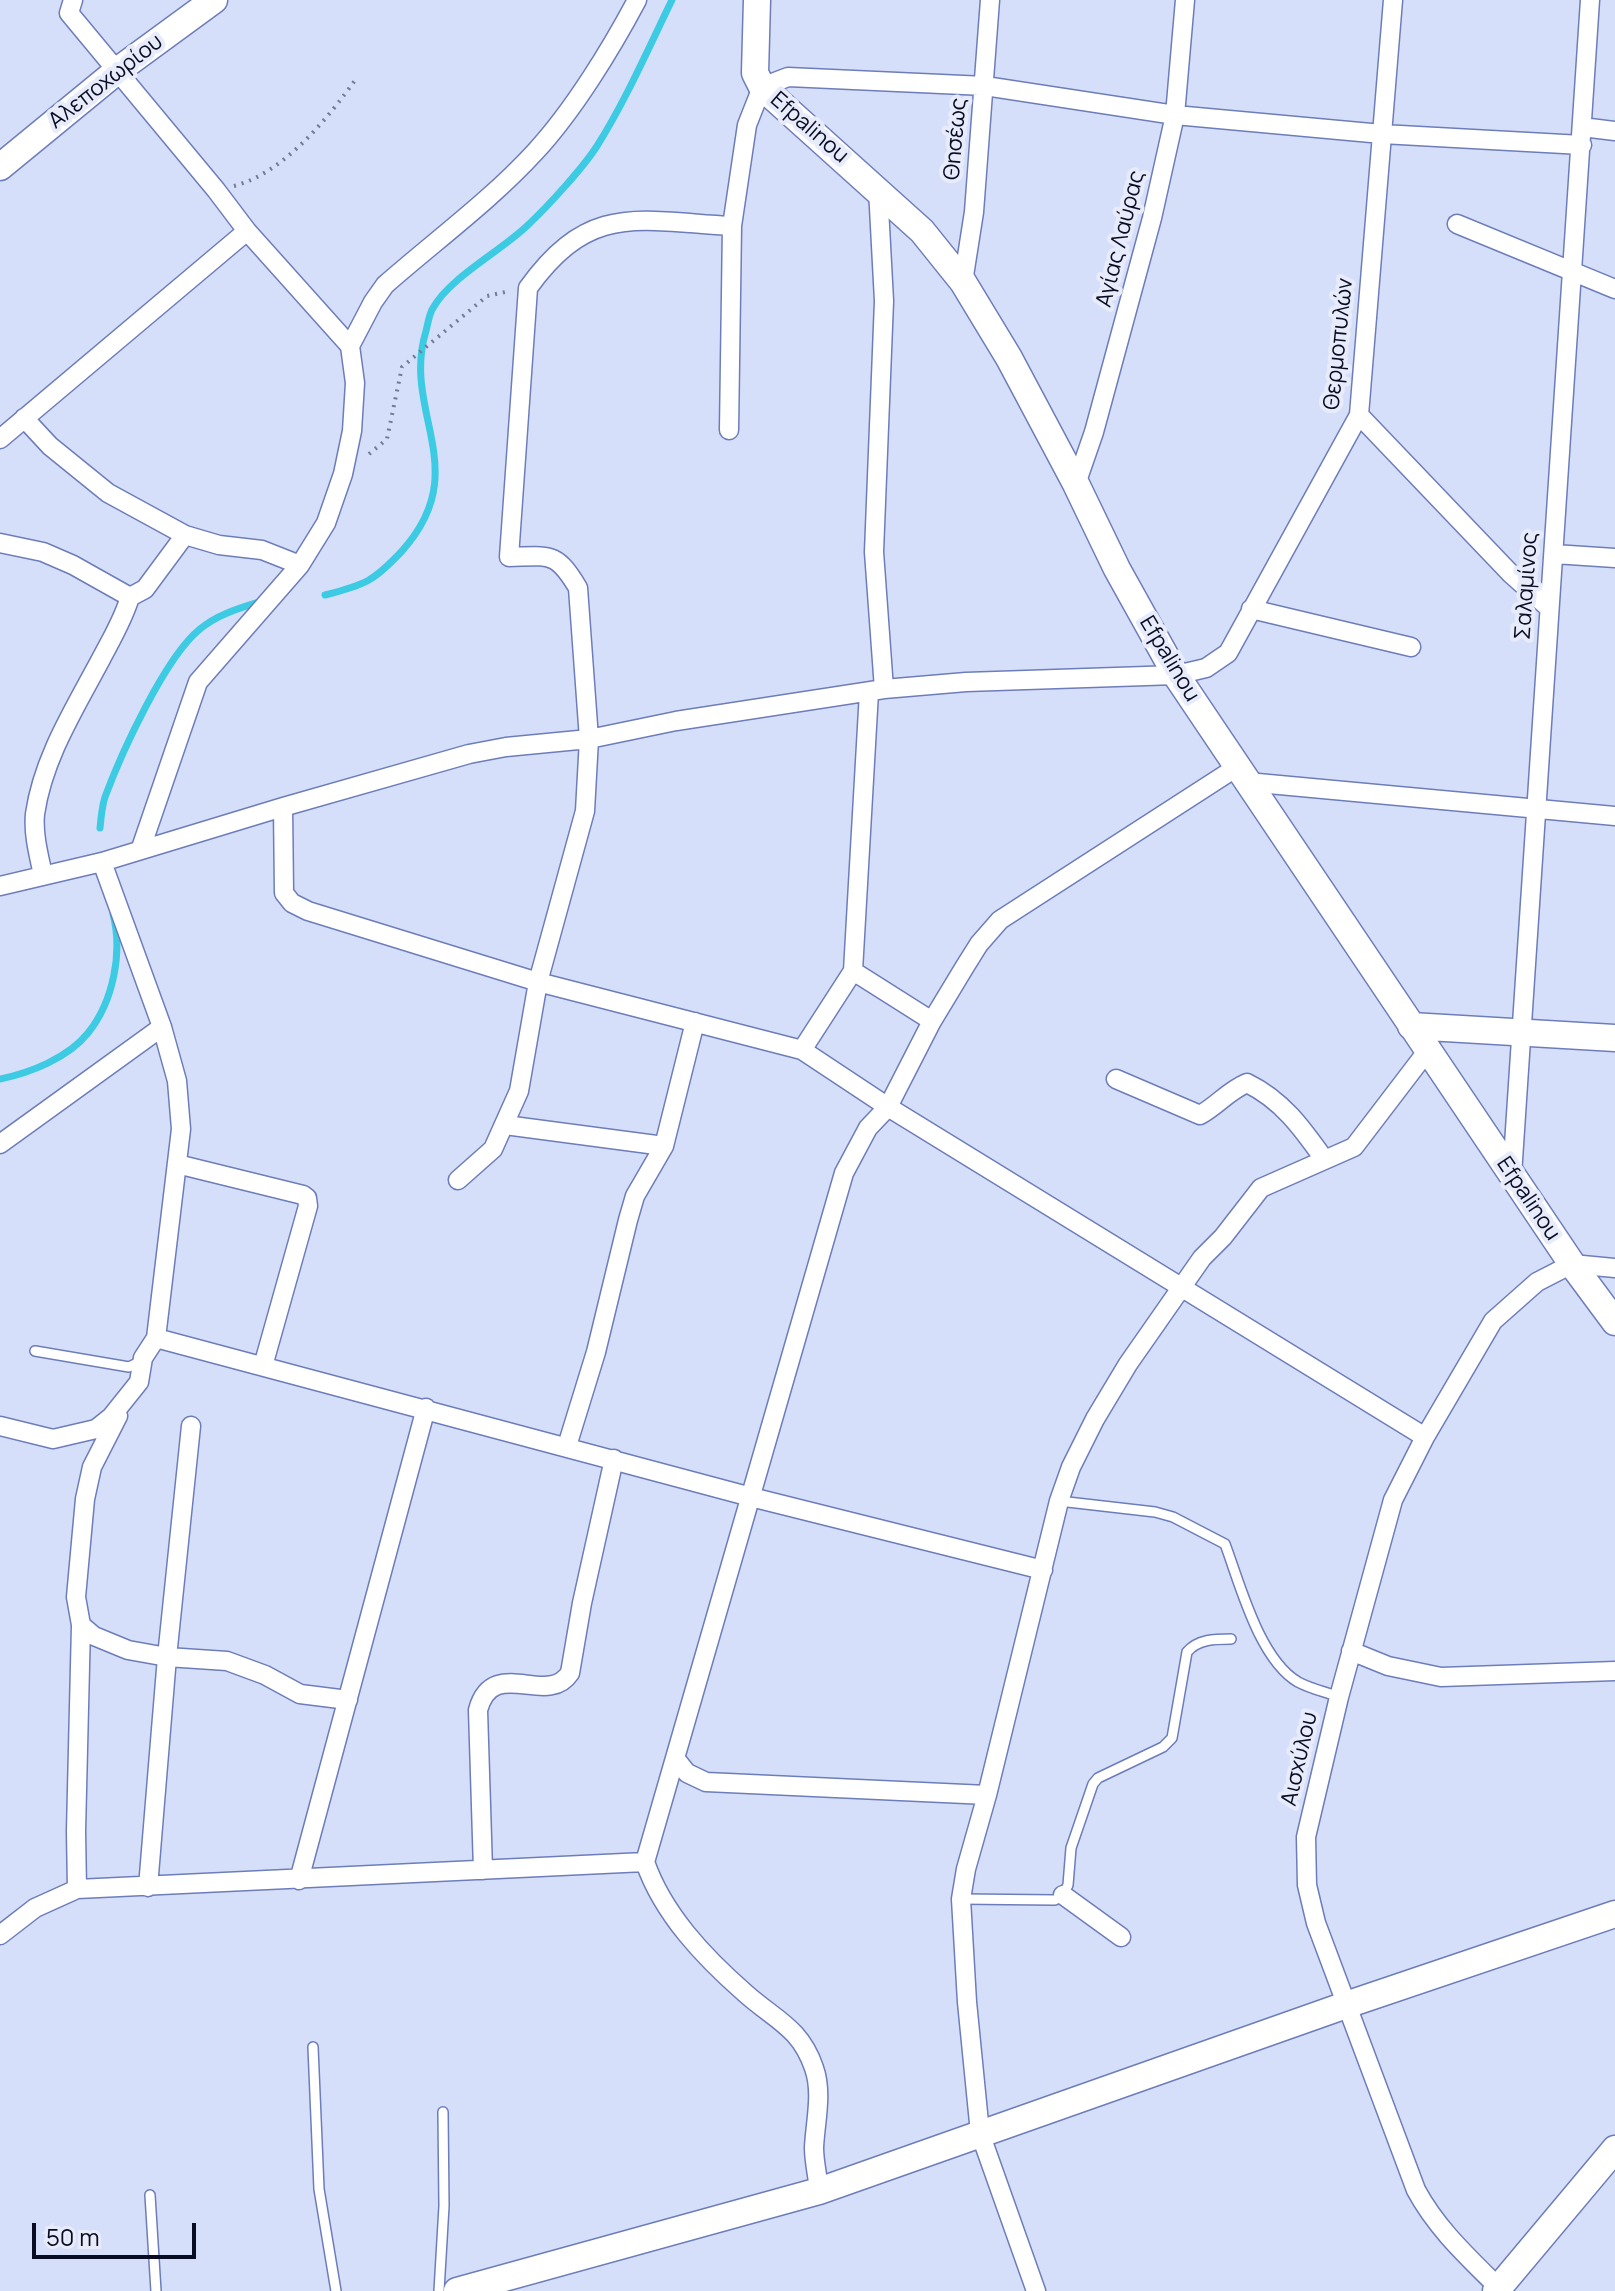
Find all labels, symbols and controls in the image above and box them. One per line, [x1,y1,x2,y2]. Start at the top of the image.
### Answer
street label: Αλεποχωρίου [44,29,168,135]
street label: Efpalinou [765,87,853,169]
street label: Θησέως [939,97,973,181]
street label: Αγίας Λαύρας [1091,168,1151,310]
street label: Θερμοπυλών [1319,277,1359,411]
street label: Σαλαμίνος [1510,531,1544,641]
street label: Efpalinou [1133,612,1205,706]
street label: Efpalinou [1491,1152,1565,1246]
street label: Αισχύλου [1276,1709,1324,1809]
scale bar [36,2207,200,2257]
text: 50 m [46,2220,100,2253]

